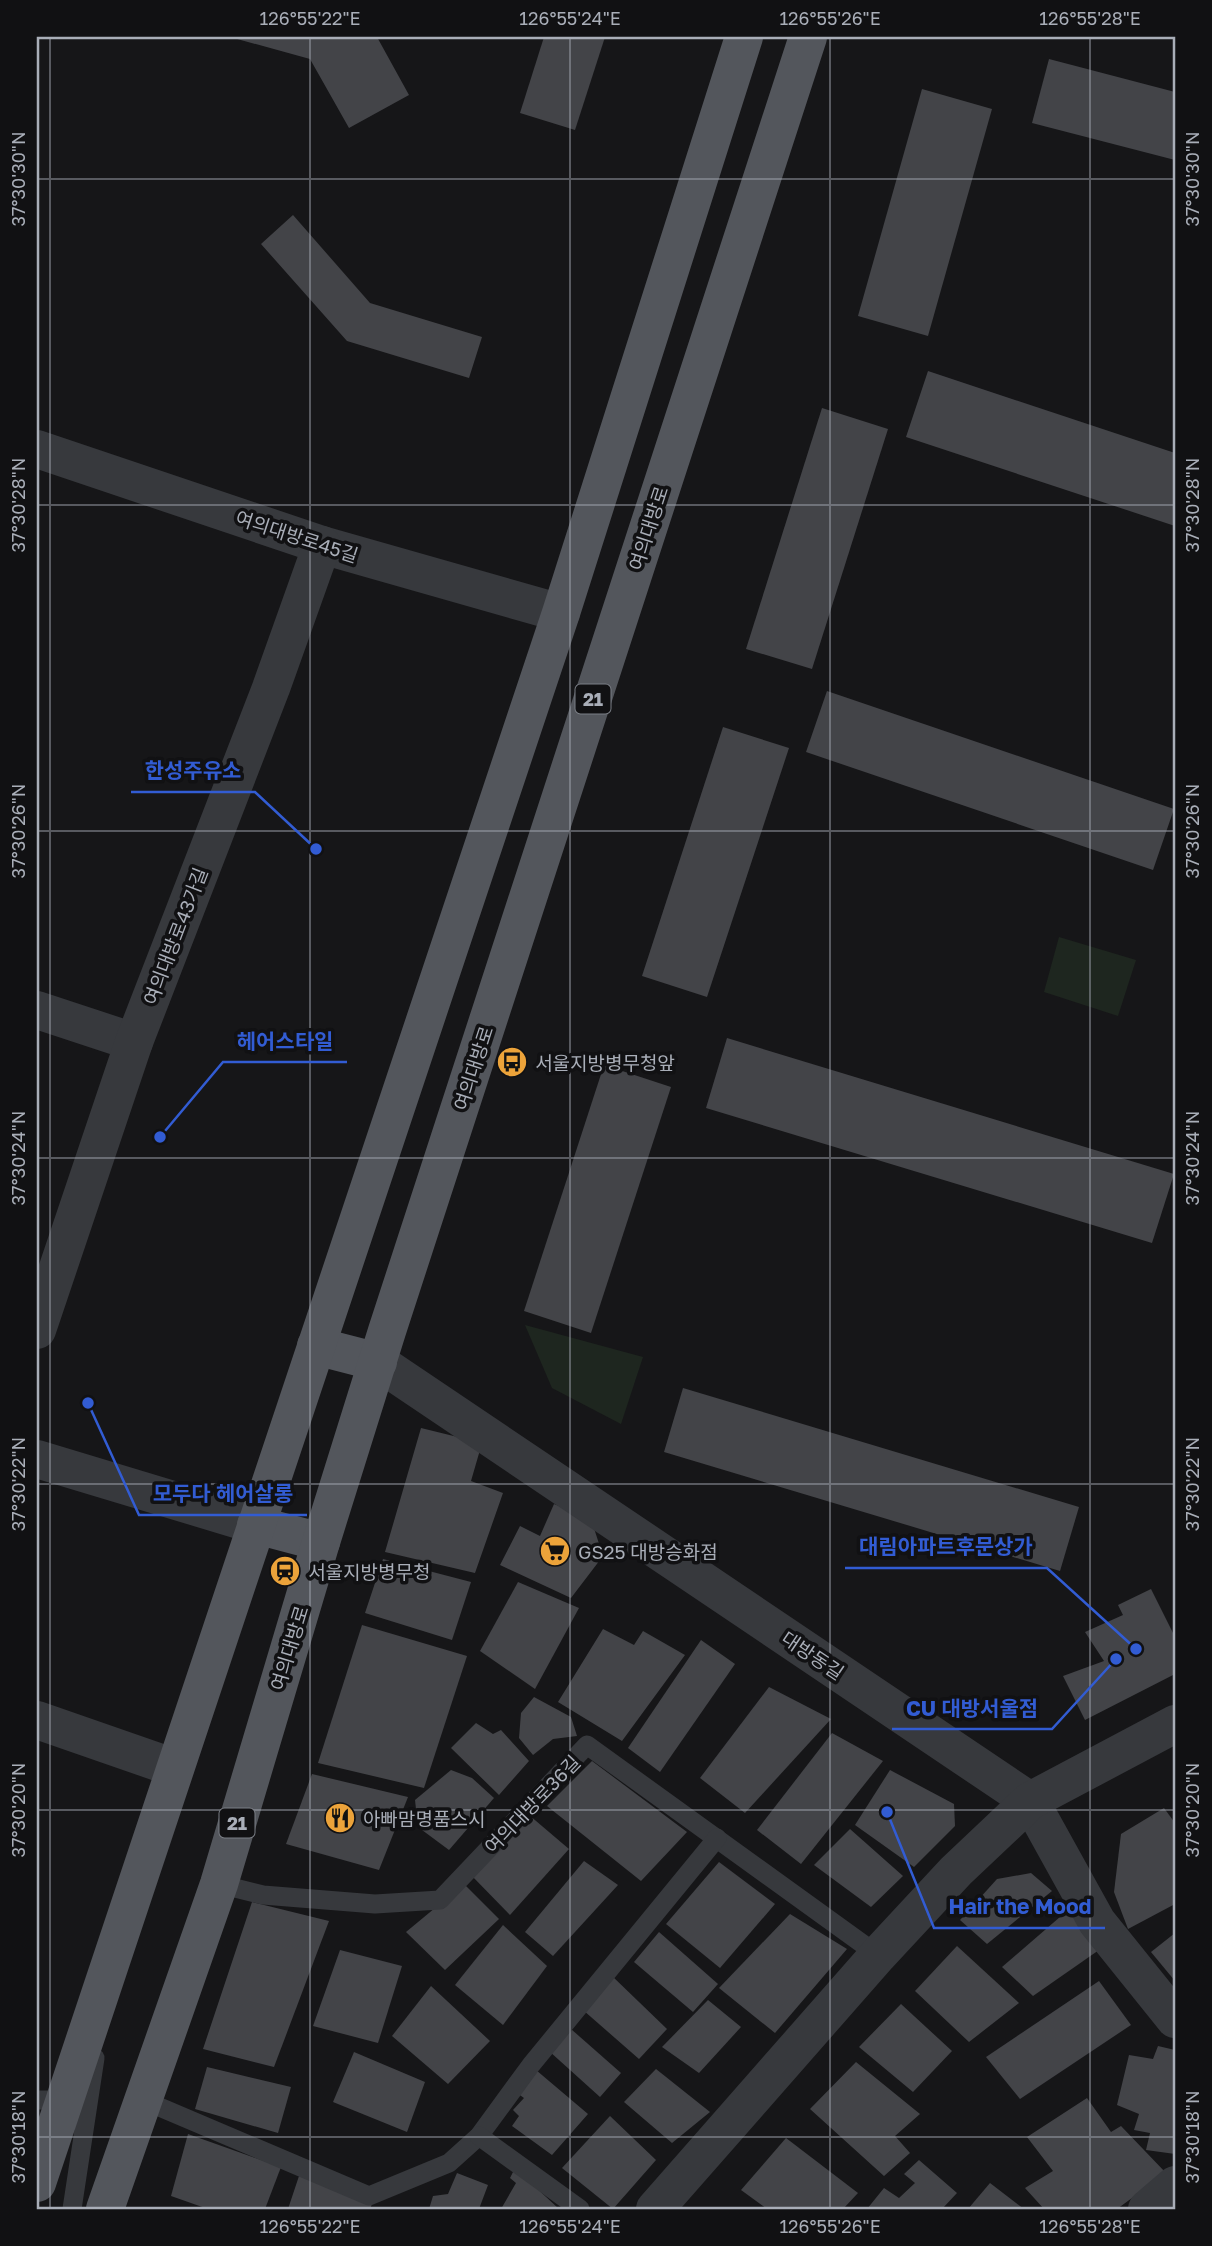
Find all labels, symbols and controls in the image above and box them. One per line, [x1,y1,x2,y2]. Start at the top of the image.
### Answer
text: 126°55'22"E [260,7,360,29]
text: 126°55'24"E [519,7,621,29]
text: 126°55'26"E [779,7,881,29]
text: 126°55'28"E [1039,7,1141,29]
text: 37°30'30"N [7,131,29,227]
text: 37°30'30"N [1181,131,1203,227]
text: 37°30'28"N [7,458,29,552]
text: 37°30'28"N [1181,458,1203,552]
street label: 여의대방로 [624,483,672,573]
street label: 여의대방로45길 [233,505,361,567]
road number: 21 [576,684,610,714]
callout: 한성주유소 [131,750,255,792]
text: 한성주유소 [145,757,241,783]
text: 37°30'26"N [7,784,29,878]
text: 37°30'26"N [1181,784,1203,878]
street label: 여의대방로43가길 [138,864,212,1008]
callout: 헤어스타일 [223,1020,347,1062]
street label: 여의대방로 [449,1023,497,1113]
text: 헤어스타일 [237,1028,333,1054]
bus stop icon: 서울지방병무청앞 [495,1045,529,1079]
place label: 서울지방병무청앞 [535,1051,675,1074]
text: 37°30'24"N [7,1111,29,1205]
text: 37°30'24"N [1181,1111,1203,1205]
text: 37°30'22"N [7,1437,29,1531]
text: 37°30'22"N [1181,1437,1203,1531]
callout: 모두다 헤어살롱 [139,1473,307,1515]
text: 모두다 헤어살롱 [153,1480,293,1506]
callout: 대림아파트후문상가 [845,1526,1047,1568]
text: 대림아파트후문상가 [859,1533,1033,1559]
supermarket icon: GS25 대방승화점 [538,1534,572,1568]
place label: GS25 대방승화점 [578,1540,718,1563]
station icon: 서울지방병무청 [268,1554,302,1588]
place label: 서울지방병무청 [308,1560,430,1583]
street label: 여의대방로 [265,1603,313,1693]
street label: 대방동길 [778,1626,848,1684]
callout: CU 대방서울점 [892,1687,1052,1729]
text: CU 대방서울점 [906,1695,1038,1721]
street label: 여의대방로36길 [479,1750,585,1858]
text: 37°30'20"N [7,1762,29,1858]
text: 37°30'20"N [1181,1762,1203,1858]
restaurant icon: 아빠맘명품스시 [323,1801,357,1835]
place label: 아빠맘명품스시 [363,1807,485,1830]
road number: 21 [219,1809,254,1838]
callout: Hair the Mood [934,1886,1105,1928]
text: Hair the Mood [949,1893,1091,1919]
text: 37°30'18"N [7,2090,29,2184]
text: 37°30'18"N [1181,2090,1203,2184]
text: 126°55'22"E [260,2215,360,2237]
text: 126°55'24"E [519,2215,621,2237]
text: 126°55'26"E [779,2215,881,2237]
text: 126°55'28"E [1039,2215,1141,2237]

